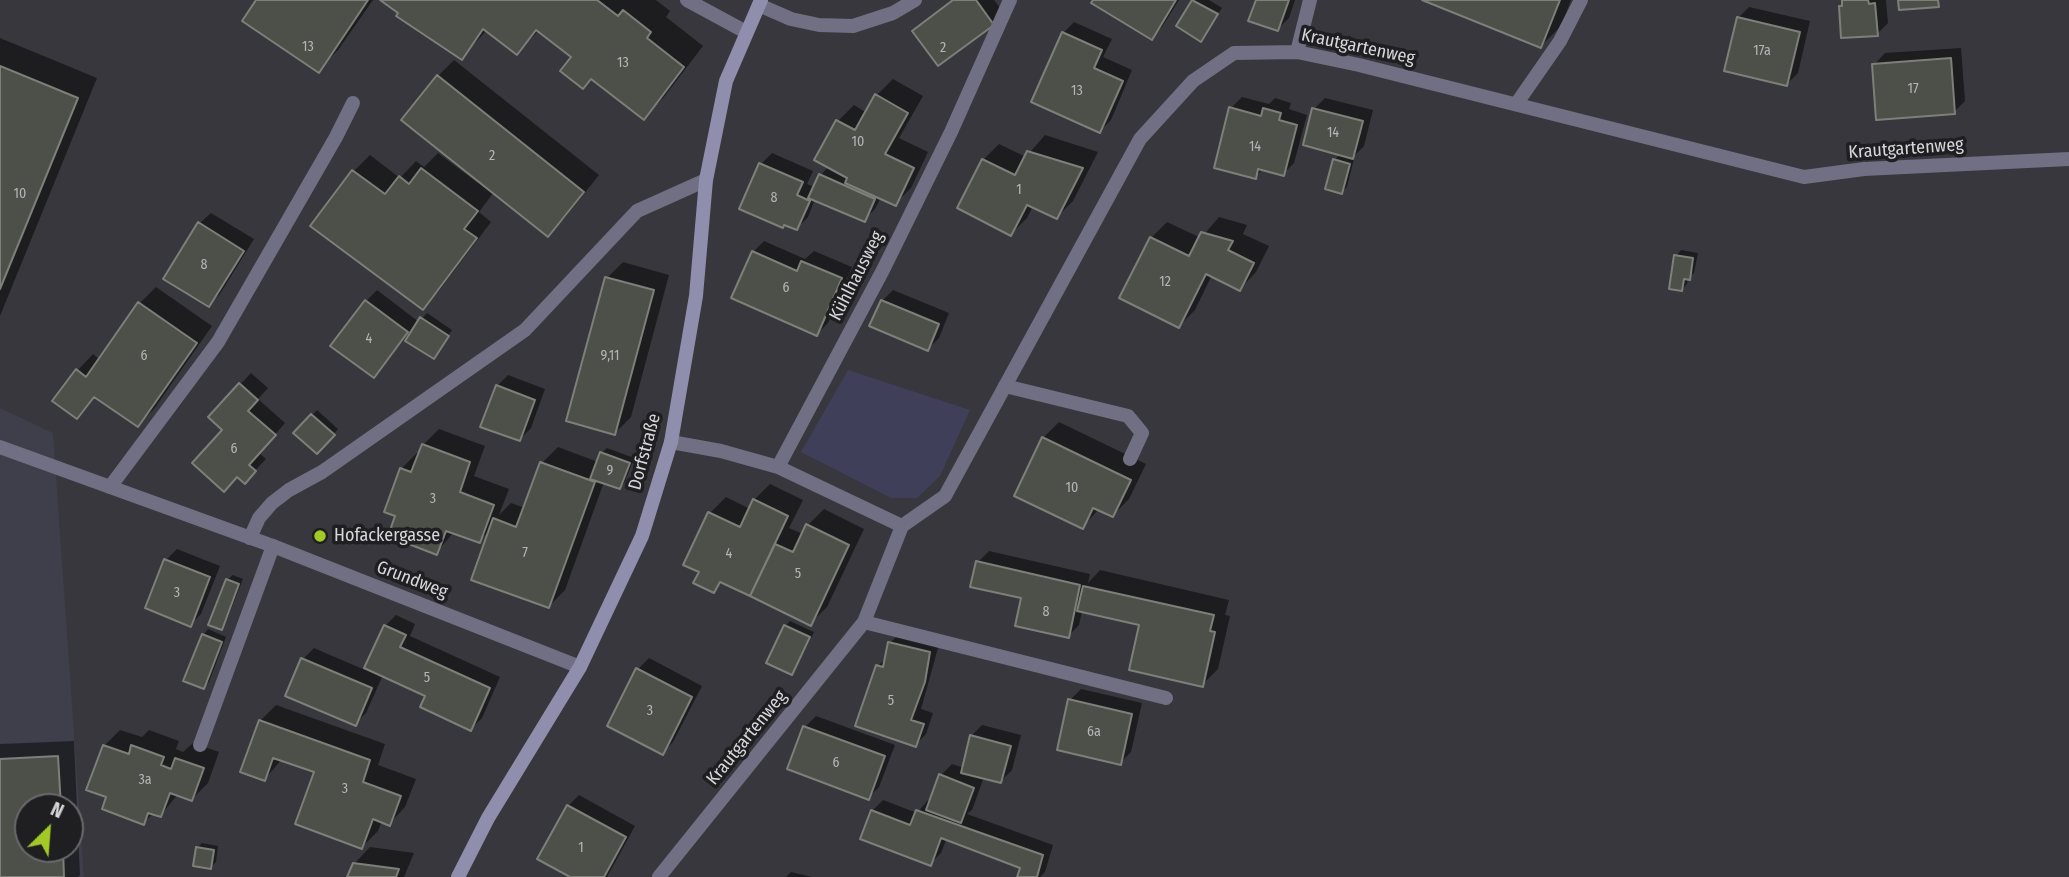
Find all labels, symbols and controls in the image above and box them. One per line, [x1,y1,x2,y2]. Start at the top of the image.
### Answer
street label: Krautgartenweg [1299,24,1417,70]
house number: 13 [302,39,314,55]
house number: 2 [940,40,946,56]
house number: 17a [1753,43,1771,59]
house number: 13 [617,55,629,71]
house number: 17 [1907,81,1919,97]
house number: 13 [1071,83,1083,99]
house number: 14 [1327,125,1339,141]
house number: 10 [852,134,864,150]
street label: Krautgartenweg [1848,134,1964,164]
house number: 14 [1249,139,1261,155]
house number: 2 [489,148,495,164]
house number: 1 [1016,182,1022,198]
house number: 10 [14,186,26,202]
house number: 8 [771,190,777,206]
street label: Kühlhausweg [825,228,889,324]
house number: 8 [201,257,207,273]
house number: 12 [1159,274,1171,290]
house number: 6 [783,280,789,296]
house number: 4 [366,331,372,347]
house number: 6 [141,348,147,364]
house number: 9,11 [600,348,620,364]
street label: Dorfstraße [624,411,666,493]
house number: 6 [231,441,237,457]
house number: 9 [607,463,613,479]
house number: 10 [1066,480,1078,496]
house number: 3 [430,491,436,507]
place label: Hofackergasse [334,525,440,547]
marker: Hofackergasse [312,528,328,544]
house number: 7 [522,545,528,561]
house number: 4 [726,546,732,562]
street label: Grundweg [373,557,451,603]
house number: 5 [795,566,801,582]
house number: 3 [174,585,180,601]
house number: 8 [1043,604,1049,620]
house number: 5 [424,670,430,686]
street label: Krautgartenweg [702,686,792,790]
house number: 5 [888,693,894,709]
house number: 3 [647,703,653,719]
house number: 6a [1087,724,1101,740]
house number: 6 [833,755,839,771]
house number: 3a [138,772,152,788]
house number: 3 [342,781,348,797]
north arrow [14,793,84,863]
text: N [47,797,67,823]
house number: 1 [578,840,584,856]

